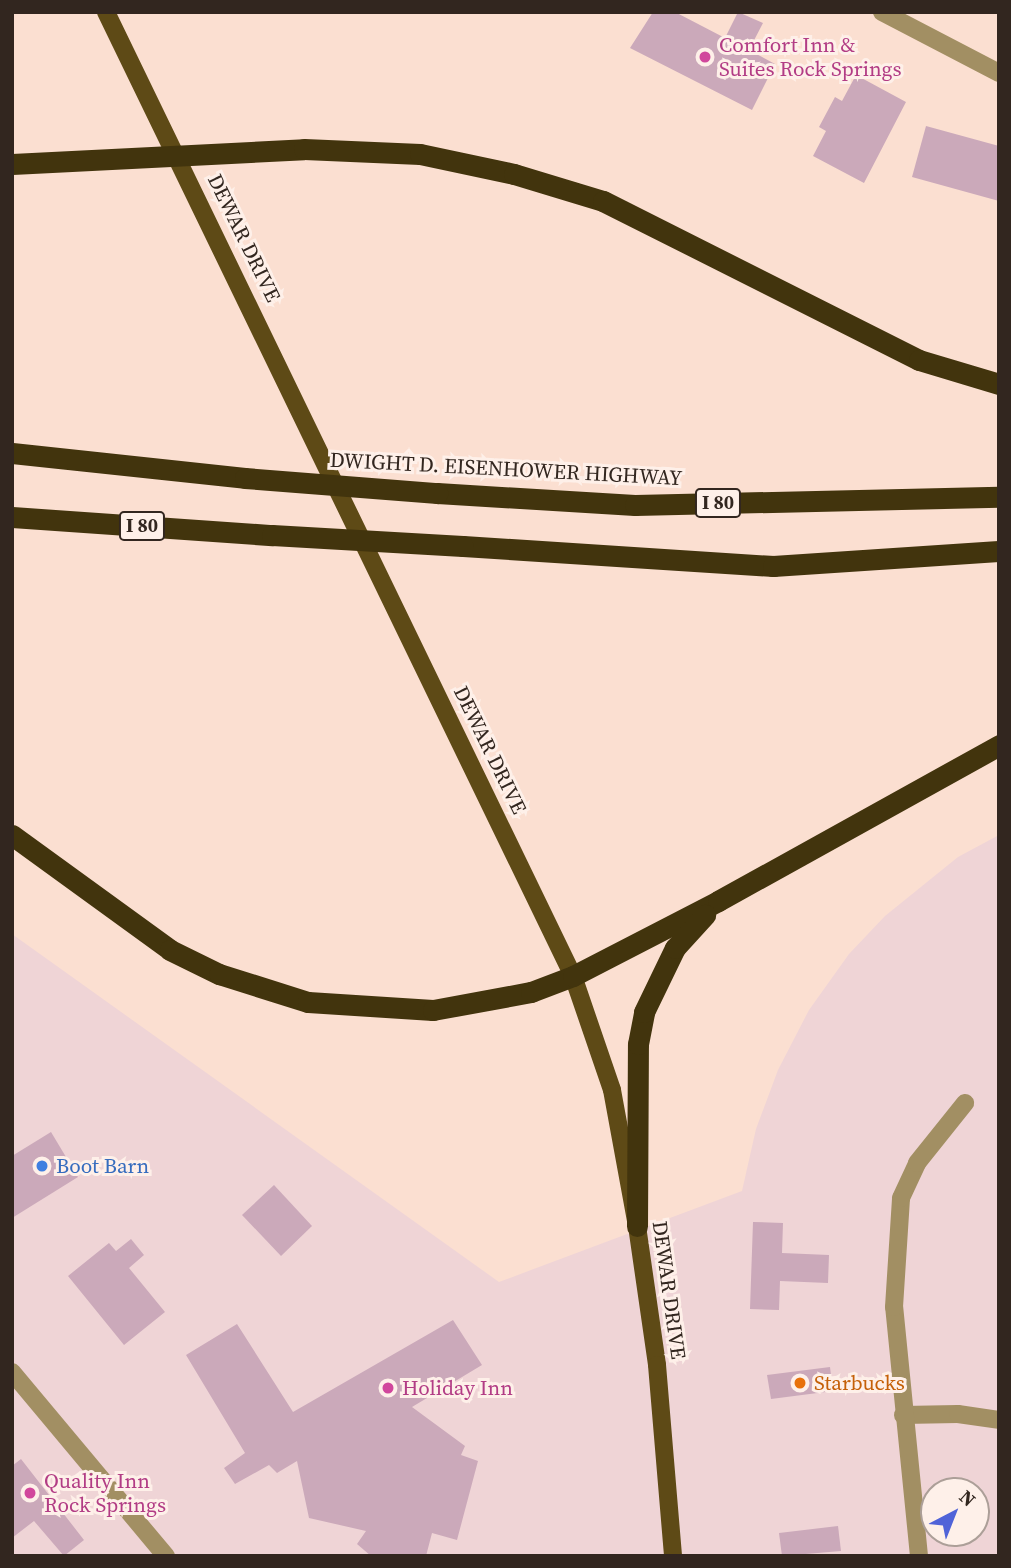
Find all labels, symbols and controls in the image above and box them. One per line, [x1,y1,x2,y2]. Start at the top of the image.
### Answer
place label: Comfort Inn & Suites Rock Springs [719,32,902,82]
marker: Comfort Inn & Suites Rock Springs [697,49,713,65]
street label: DEWAR DRIVE [202,170,286,306]
street label: DWIGHT D. EISENHOWER HIGHWAY [329,447,683,491]
road number: I 80 [694,488,742,518]
road number: I 80 [118,510,166,541]
street label: DEWAR DRIVE [448,682,532,818]
place label: Boot Barn [56,1153,149,1179]
marker: Boot Barn [34,1158,50,1174]
street label: DEWAR DRIVE [647,1219,691,1361]
place label: Starbucks [814,1370,905,1396]
place label: Holiday Inn [402,1375,513,1401]
marker: Starbucks [792,1375,808,1391]
marker: Holiday Inn [380,1380,396,1396]
place label: Quality Inn Rock Springs [44,1468,166,1518]
north arrow [920,1477,990,1547]
text: N [954,1484,982,1512]
marker: Quality Inn Rock Springs [22,1485,38,1501]

